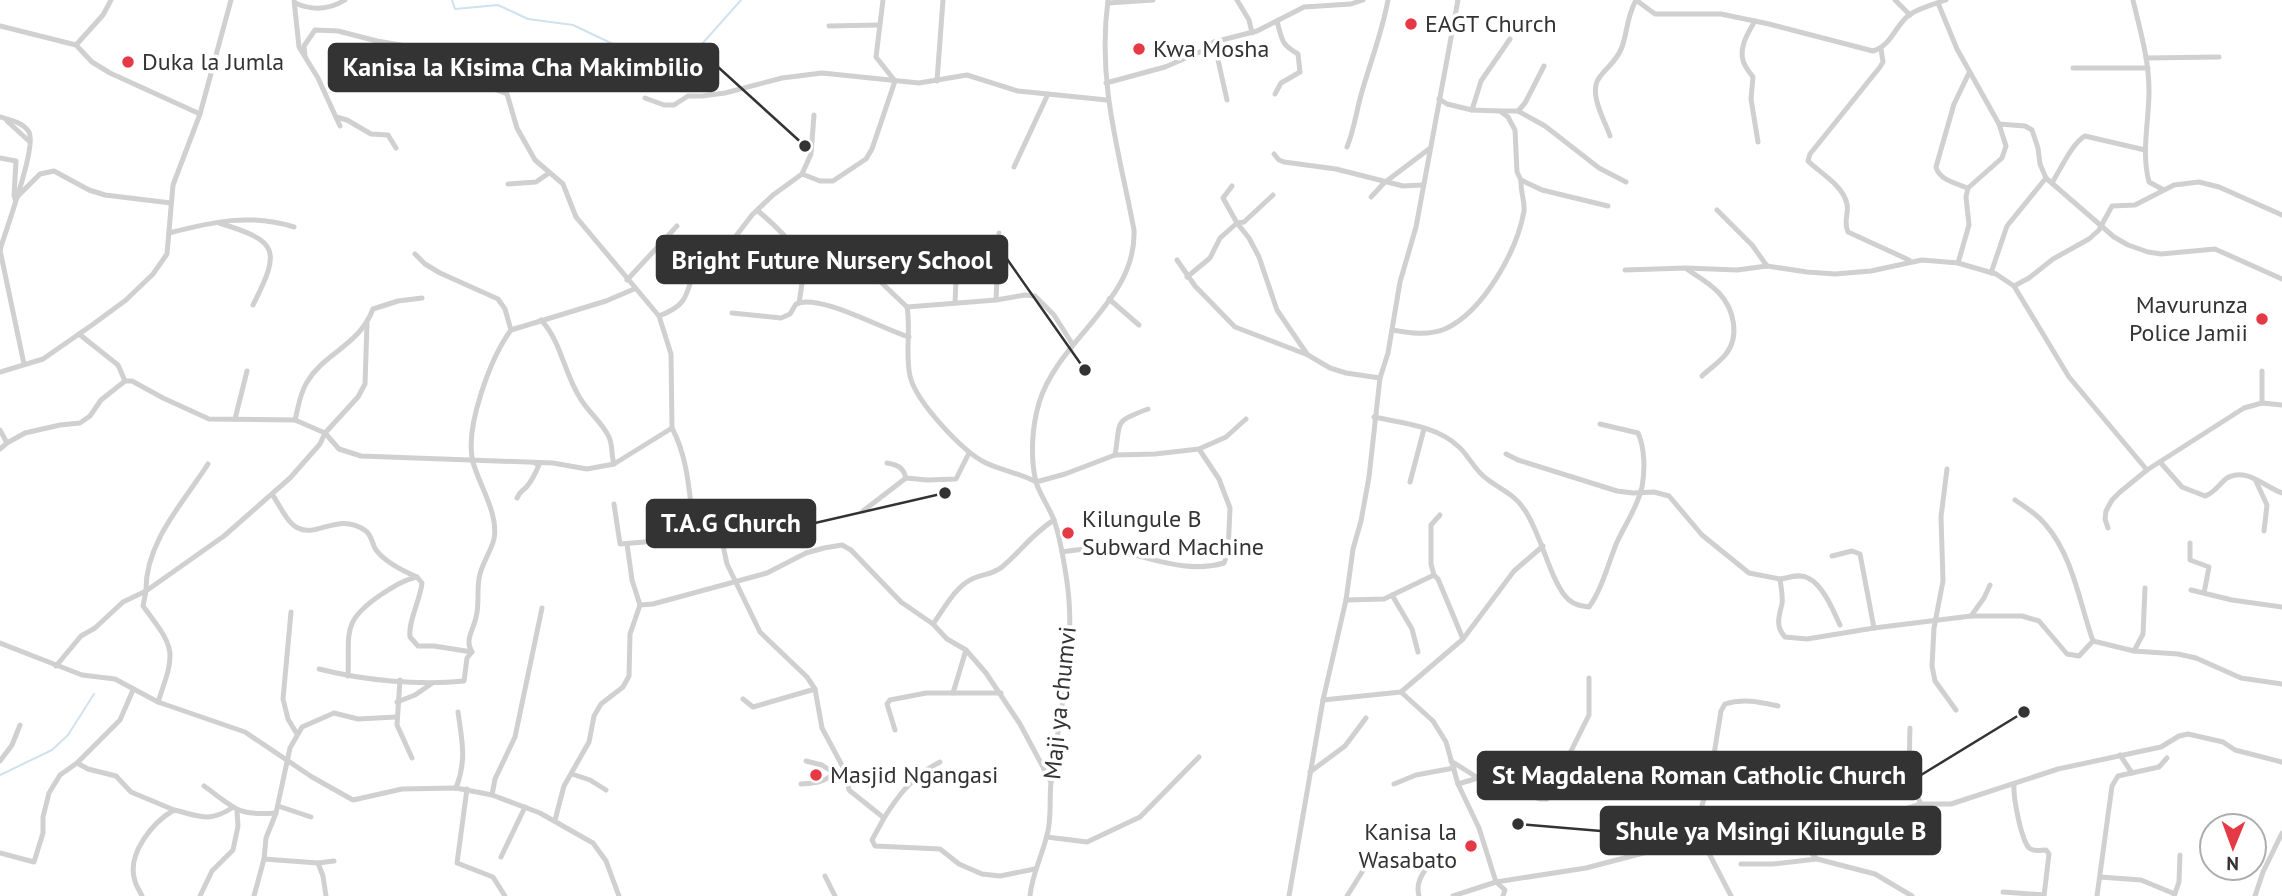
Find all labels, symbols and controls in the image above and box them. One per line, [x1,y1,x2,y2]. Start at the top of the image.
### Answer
place label: EAGT Church [1425,8,1557,39]
marker: EAGT Church [1403,16,1419,32]
place label: Kwa Mosha [1153,33,1269,64]
marker: Kwa Mosha [1131,41,1147,57]
callout: Kanisa la Kisima Cha Makimbilio [329,44,718,91]
place label: Duka la Jumla [142,46,284,77]
text: Kanisa la Kisima Cha Makimbilio [343,50,703,83]
marker: Duka la Jumla [120,54,136,70]
callout: Bright Future Nursery School [657,236,1007,283]
text: Bright Future Nursery School [672,243,993,276]
place label: Mavurunza Police Jamii [2129,289,2248,348]
marker: Mavurunza Police Jamii [2254,311,2270,327]
callout: T.A.G Church [647,500,815,547]
place label: Kilungule B Subward Machine [1082,503,1264,562]
text: T.A.G Church [661,506,801,539]
marker: Kilungule B Subward Machine [1060,525,1076,541]
street label: Maji ya chumvi [1036,625,1083,781]
callout: St Magdalena Roman Catholic Church [1478,752,1921,799]
text: St Magdalena Roman Catholic Church [1492,758,1906,791]
place label: Masjid Ngangasi [830,759,999,790]
marker: Masjid Ngangasi [808,767,824,783]
callout: Shule ya Msingi Kilungule B [1601,807,1940,854]
north arrow [2198,812,2268,882]
text: Shule ya Msingi Kilungule B [1616,814,1926,847]
place label: Kanisa la Wasabato [1359,816,1457,875]
marker: Kanisa la Wasabato [1463,838,1479,854]
text: N [2226,852,2239,876]

